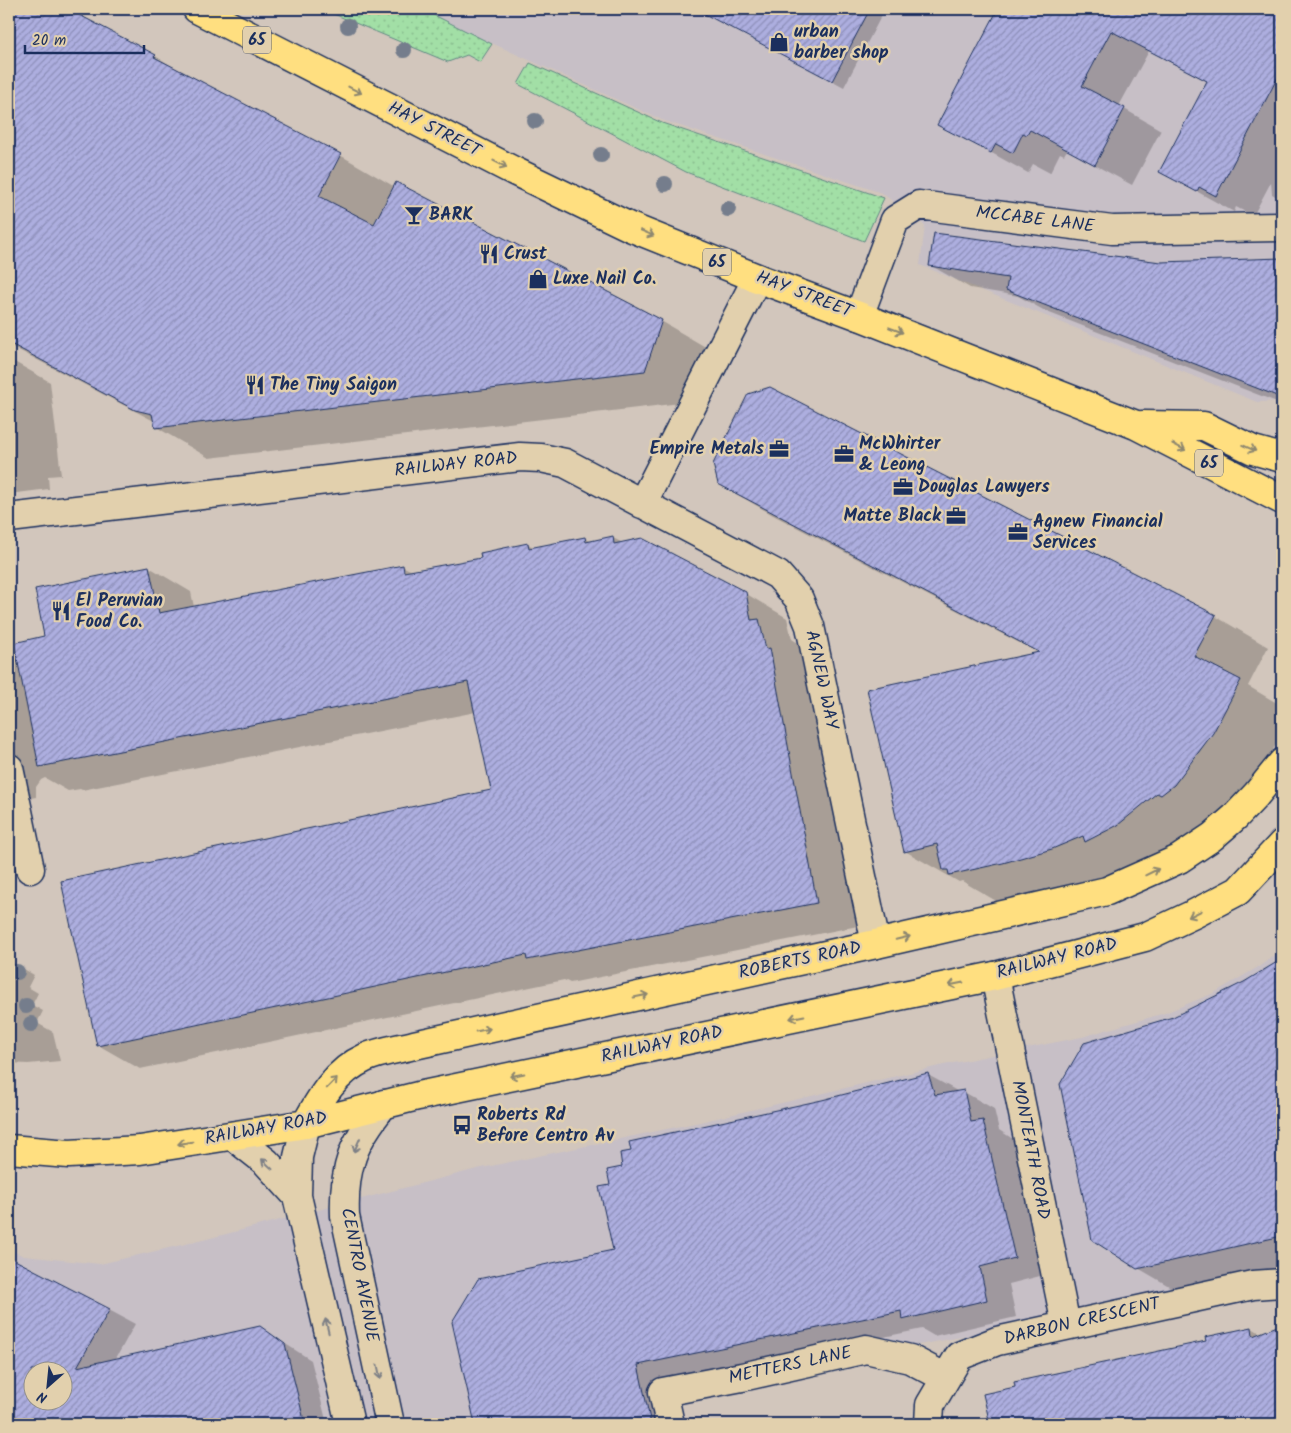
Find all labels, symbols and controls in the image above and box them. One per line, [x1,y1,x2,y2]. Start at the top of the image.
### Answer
place label: urban barber shop [794,18,889,68]
scale bar [25,22,144,54]
road number: 65 [243,26,271,54]
text: 20 m [32,29,66,53]
shop icon: urban barber shop [768,31,790,53]
one-way arrow [347,86,362,95]
street label: HAY STREET [382,94,487,166]
one-way arrow [492,160,507,169]
street label: MCCABE LANE [974,198,1096,242]
place label: BARK [429,201,473,230]
bar icon: BARK [403,204,425,226]
one-way arrow [639,229,654,238]
place label: Crust [504,240,548,269]
restaurant icon: Crust [478,243,500,265]
road number: 65 [703,248,731,276]
street label: HAY STREET [752,263,858,327]
place label: Luxe Nail Co. [553,265,656,294]
shop icon: Luxe Nail Co. [527,268,549,290]
one-way arrow [888,326,903,335]
place label: The Tiny Saigon [270,371,397,400]
restaurant icon: The Tiny Saigon [244,374,266,396]
place label: McWhirter & Leong [859,430,942,480]
place label: Empire Metals [650,435,765,464]
office icon: Empire Metals [768,438,790,460]
office icon: McWhirter & Leong [833,443,855,465]
one-way arrow [1171,443,1186,452]
one-way arrow [1241,443,1256,453]
street label: RAILWAY ROAD [393,444,519,486]
road number: 65 [1195,449,1223,476]
place label: Douglas Lawyers [918,473,1050,502]
office icon: Douglas Lawyers [892,476,914,498]
place label: Matte Black [843,502,942,531]
office icon: Matte Black [945,505,967,527]
place label: Agnew Financial Services [1033,508,1163,558]
office icon: Agnew Financial Services [1007,521,1029,543]
place label: El Peruvian Food Co. [76,587,163,637]
restaurant icon: El Peruvian Food Co. [50,600,72,622]
street label: AGNEW WAY [796,627,846,733]
one-way arrow [1144,867,1159,876]
one-way arrow [1188,910,1203,919]
street label: RAILWAY ROAD [994,930,1121,988]
one-way arrow [894,933,910,942]
street label: ROBERTS ROAD [736,934,864,988]
one-way arrow [948,979,964,989]
one-way arrow [633,990,649,1000]
one-way arrow [789,1013,805,1022]
street label: RAILWAY ROAD [599,1018,726,1072]
one-way arrow [474,1025,490,1034]
one-way arrow [510,1071,526,1080]
one-way arrow [326,1077,338,1089]
street label: MONTEATH ROAD [1002,1078,1058,1223]
place label: Roberts Rd Before Centro Av [477,1101,615,1151]
street label: RAILWAY ROAD [203,1104,330,1154]
bus stop icon: Roberts Rd Before Centro Av [451,1114,473,1136]
one-way arrow [351,1137,361,1152]
one-way arrow [178,1138,194,1148]
one-way arrow [261,1158,273,1170]
street label: CENTRO AVENUE [332,1205,386,1345]
street label: DARBON CRESCENT [1001,1290,1164,1354]
one-way arrow [322,1318,331,1334]
street label: METTERS LANE [726,1339,855,1393]
north arrow [22,1360,72,1410]
one-way arrow [375,1363,384,1379]
text: N [33,1385,51,1409]

